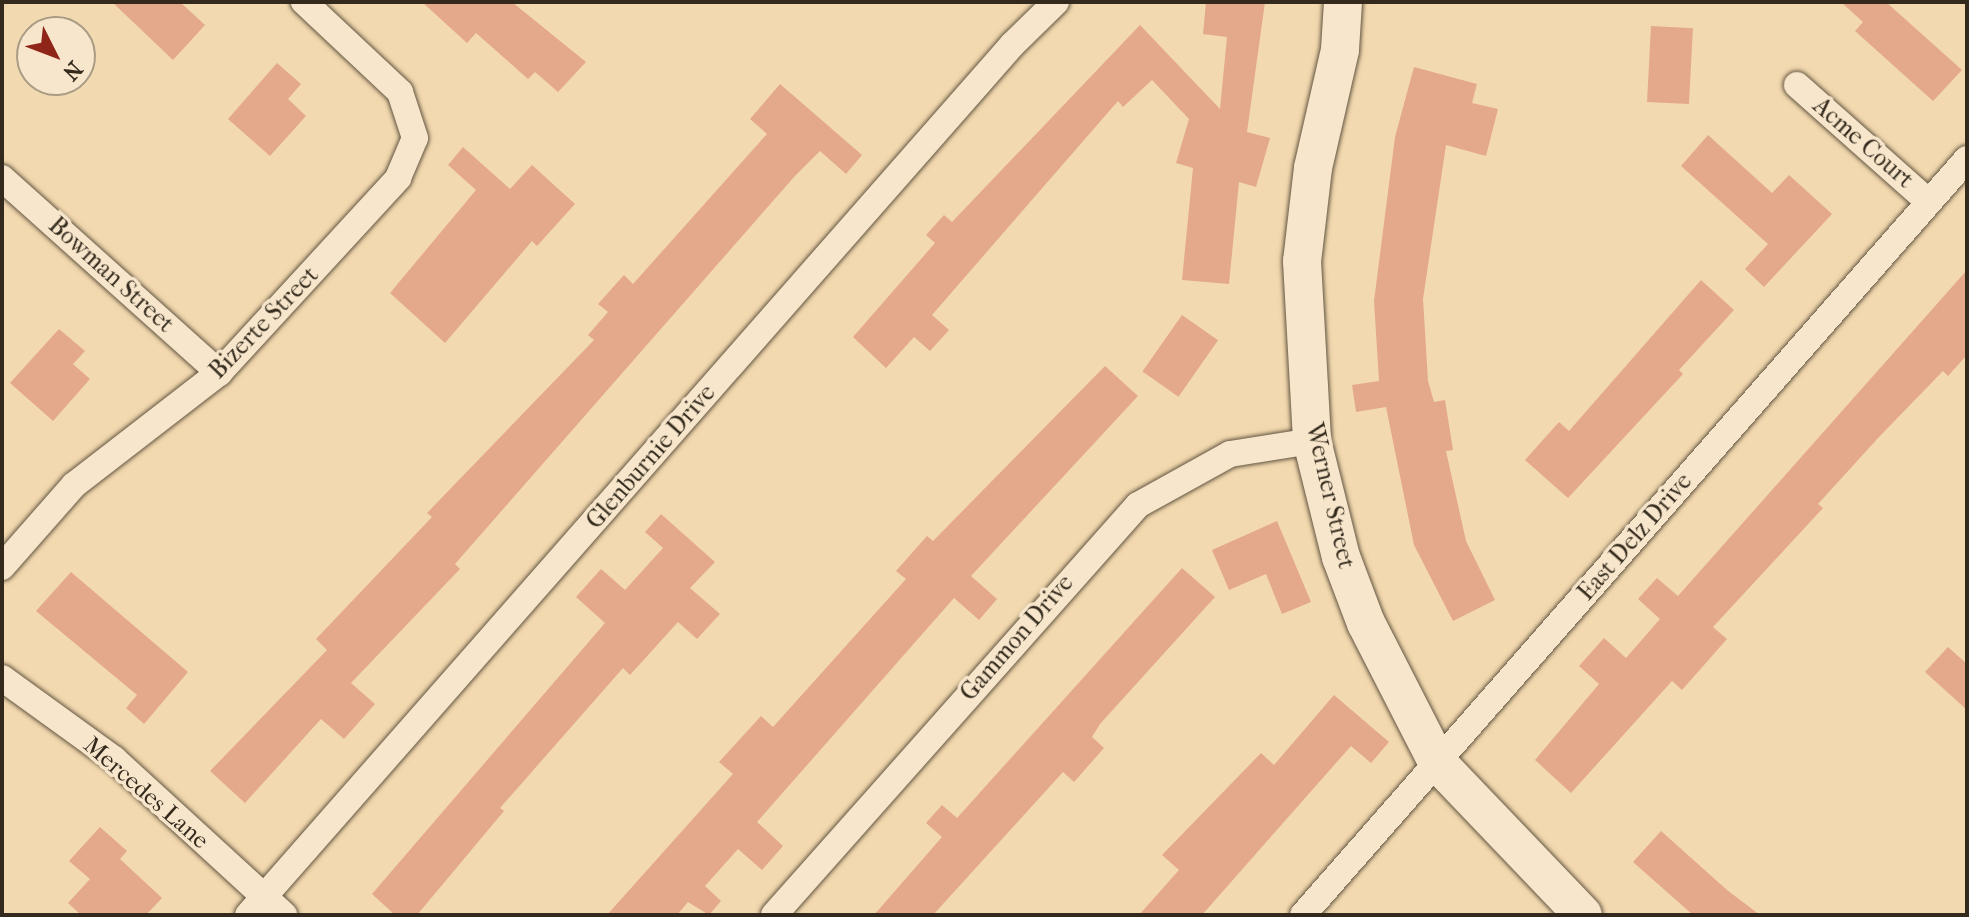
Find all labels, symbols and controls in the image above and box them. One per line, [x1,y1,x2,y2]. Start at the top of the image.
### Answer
north arrow [16,16,96,96]
text: N [57,56,88,86]
street label: Acme Court [1807,92,1919,194]
street label: Bowman Street [42,211,180,339]
street label: Bizerte Street [203,261,325,385]
street label: Glenburnie Drive [580,379,722,535]
street label: Werner Street [1299,420,1361,572]
street label: East Delz Drive [1572,467,1698,607]
street label: Gammon Drive [954,569,1080,707]
street label: Mercedes Lane [78,731,214,855]

